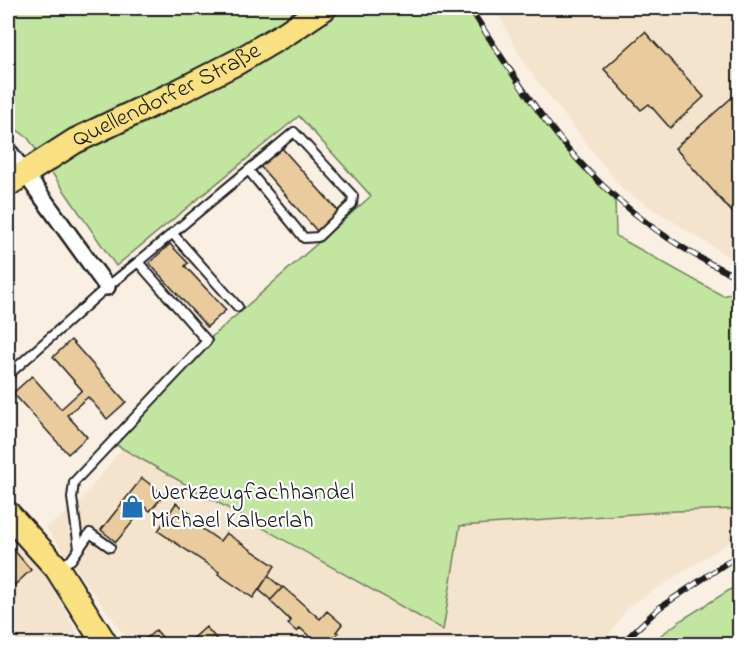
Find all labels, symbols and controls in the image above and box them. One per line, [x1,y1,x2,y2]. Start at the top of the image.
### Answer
street label: Quellendorfer Straße [67,34,268,157]
place label: Werkzeugfachhandel Michael Kalberlah [151,476,354,539]
shop icon: Werkzeugfachhandel Michael Kalberlah [120,494,146,520]

